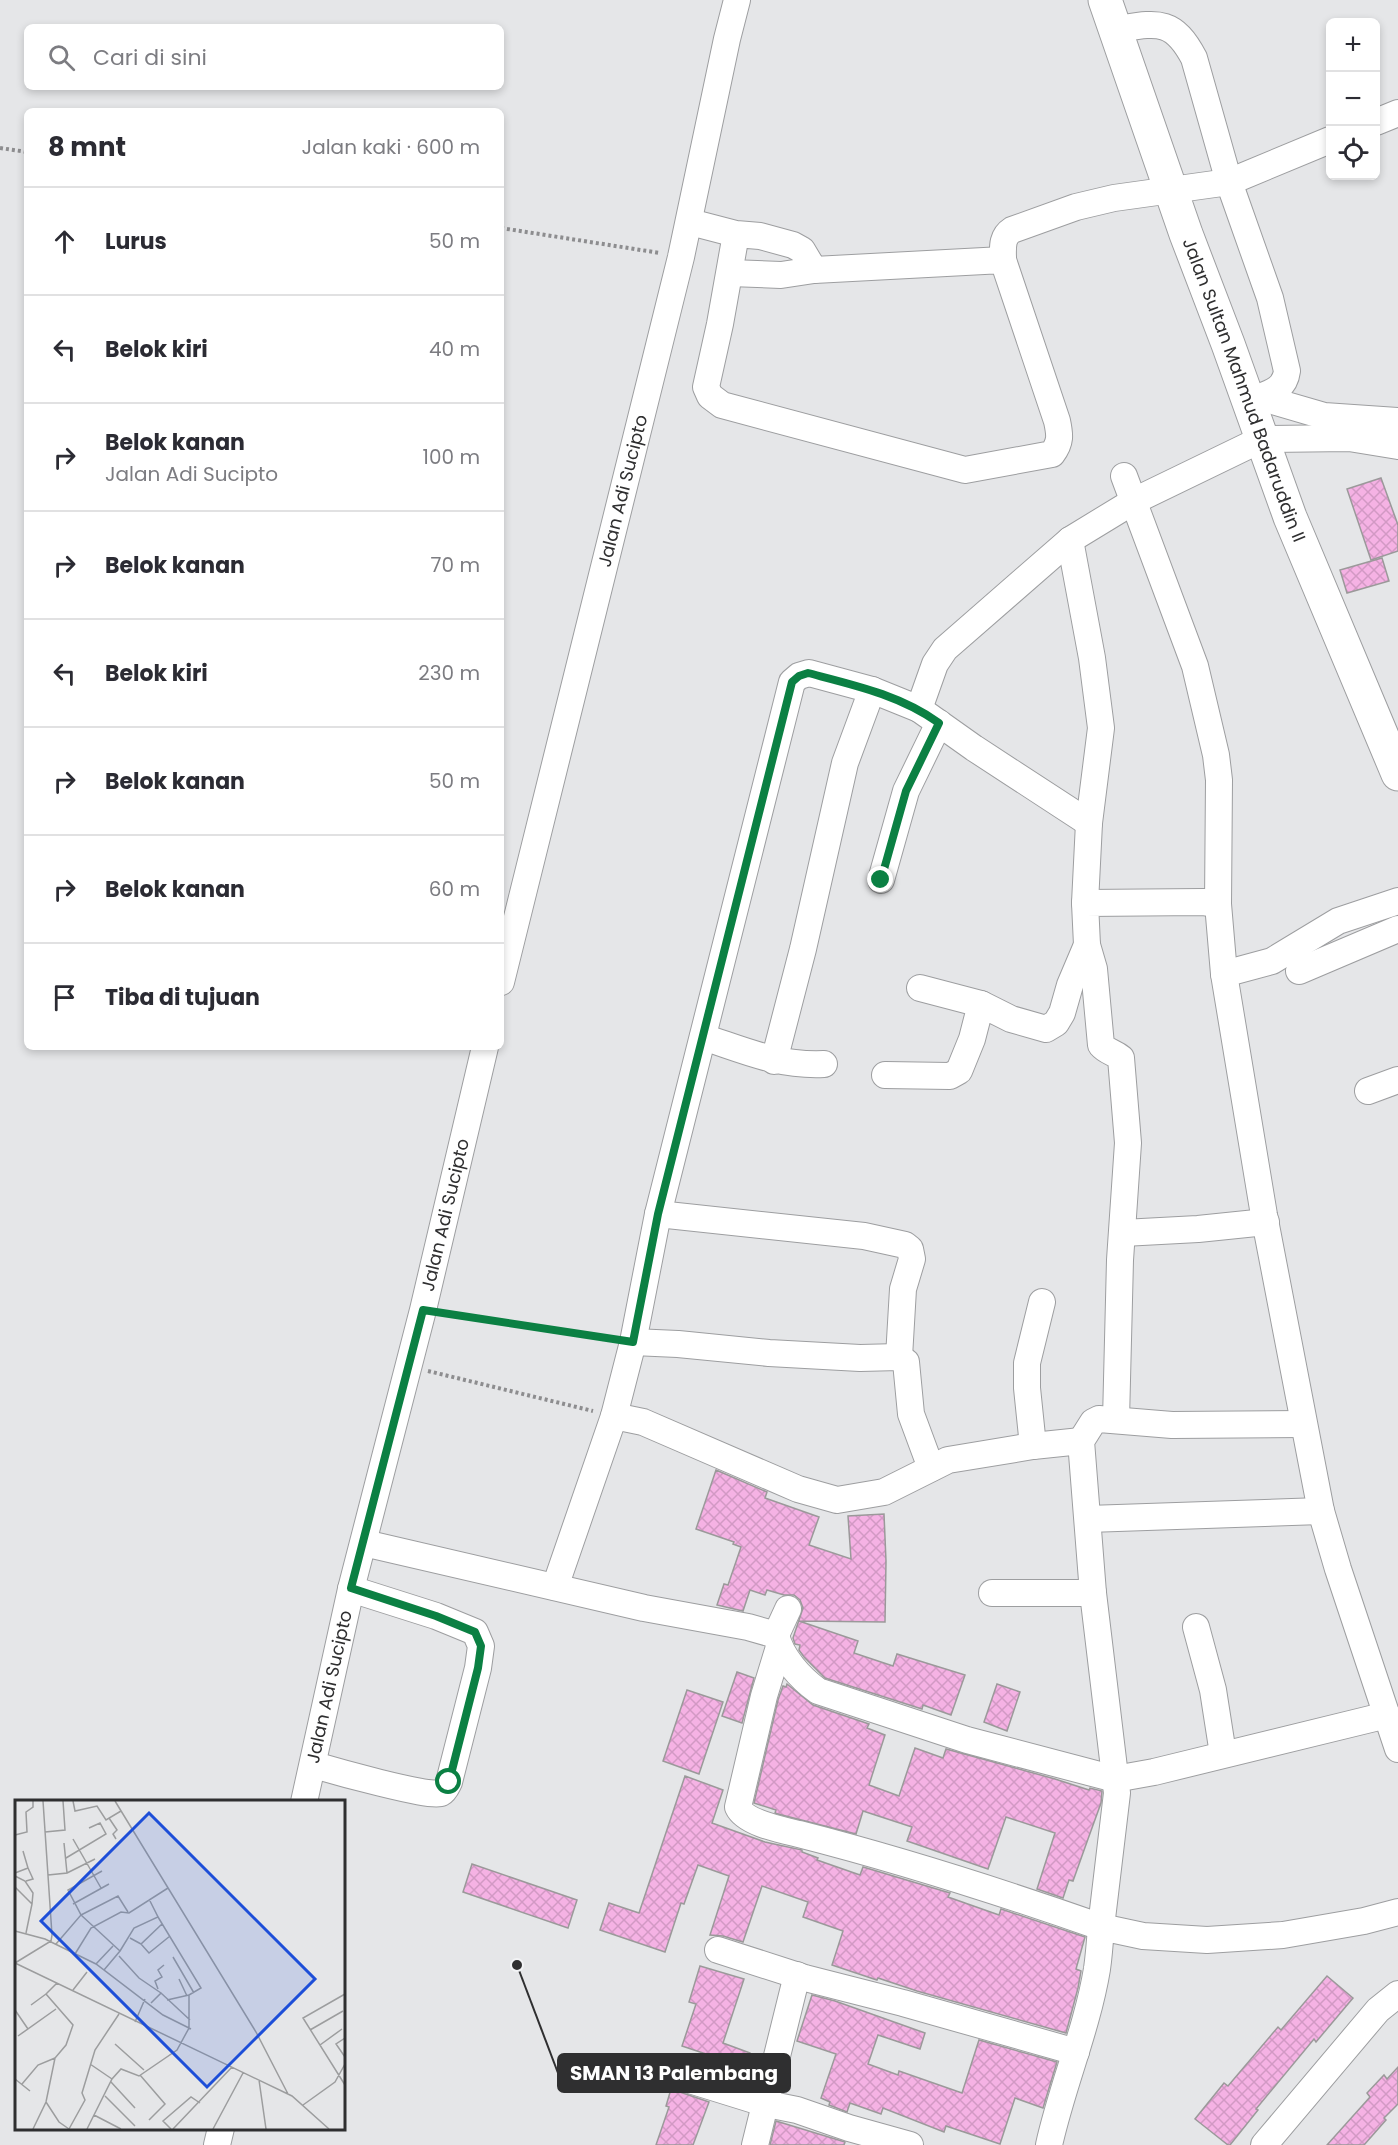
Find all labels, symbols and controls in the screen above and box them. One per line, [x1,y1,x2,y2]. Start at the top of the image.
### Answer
map controls [1326,18,1380,180]
button: + [1326,18,1380,72]
search box [24,24,504,90]
icon: search [45,41,78,74]
text: Cari di sini [93,42,207,73]
button: − [1326,72,1380,126]
button: locate [1326,126,1380,180]
text: 8 mnt [48,129,126,165]
text: Jalan kaki · 600 m [302,133,480,161]
icon: ahead [48,225,81,258]
text: Lurus [105,226,167,257]
text: 50 m [429,227,480,255]
street label: Jalan Sultan Mahmud Badaruddin II [1177,234,1312,546]
icon: left [48,333,81,366]
text: Belok kiri [105,334,208,365]
text: 40 m [429,335,480,363]
street label: Jalan Adi Sucipto [592,412,653,569]
text: Belok kanan [105,427,245,458]
icon: right [48,441,81,474]
text: 100 m [423,443,480,471]
text: Jalan Adi Sucipto [105,460,278,488]
icon: right [48,549,81,582]
text: Belok kanan [105,550,245,581]
text: 70 m [431,551,480,579]
icon: left [48,657,81,690]
text: Belok kiri [105,658,208,689]
text: 230 m [418,659,480,687]
icon: right [48,765,81,798]
text: Belok kanan [105,766,245,797]
text: 50 m [429,767,480,795]
route end [867,866,893,892]
icon: right [48,873,81,906]
text: Belok kanan [105,874,245,905]
text: 60 m [429,875,480,903]
icon: arrive [48,981,81,1014]
text: Tiba di tujuan [105,982,260,1013]
street label: Jalan Adi Sucipto [415,1136,475,1294]
street label: Jalan Adi Sucipto [300,1608,358,1766]
route start [435,1768,461,1794]
inset map [15,1800,345,2130]
callout: SMAN 13 Palembang [558,2054,790,2092]
text: SMAN 13 Palembang [570,2059,778,2087]

